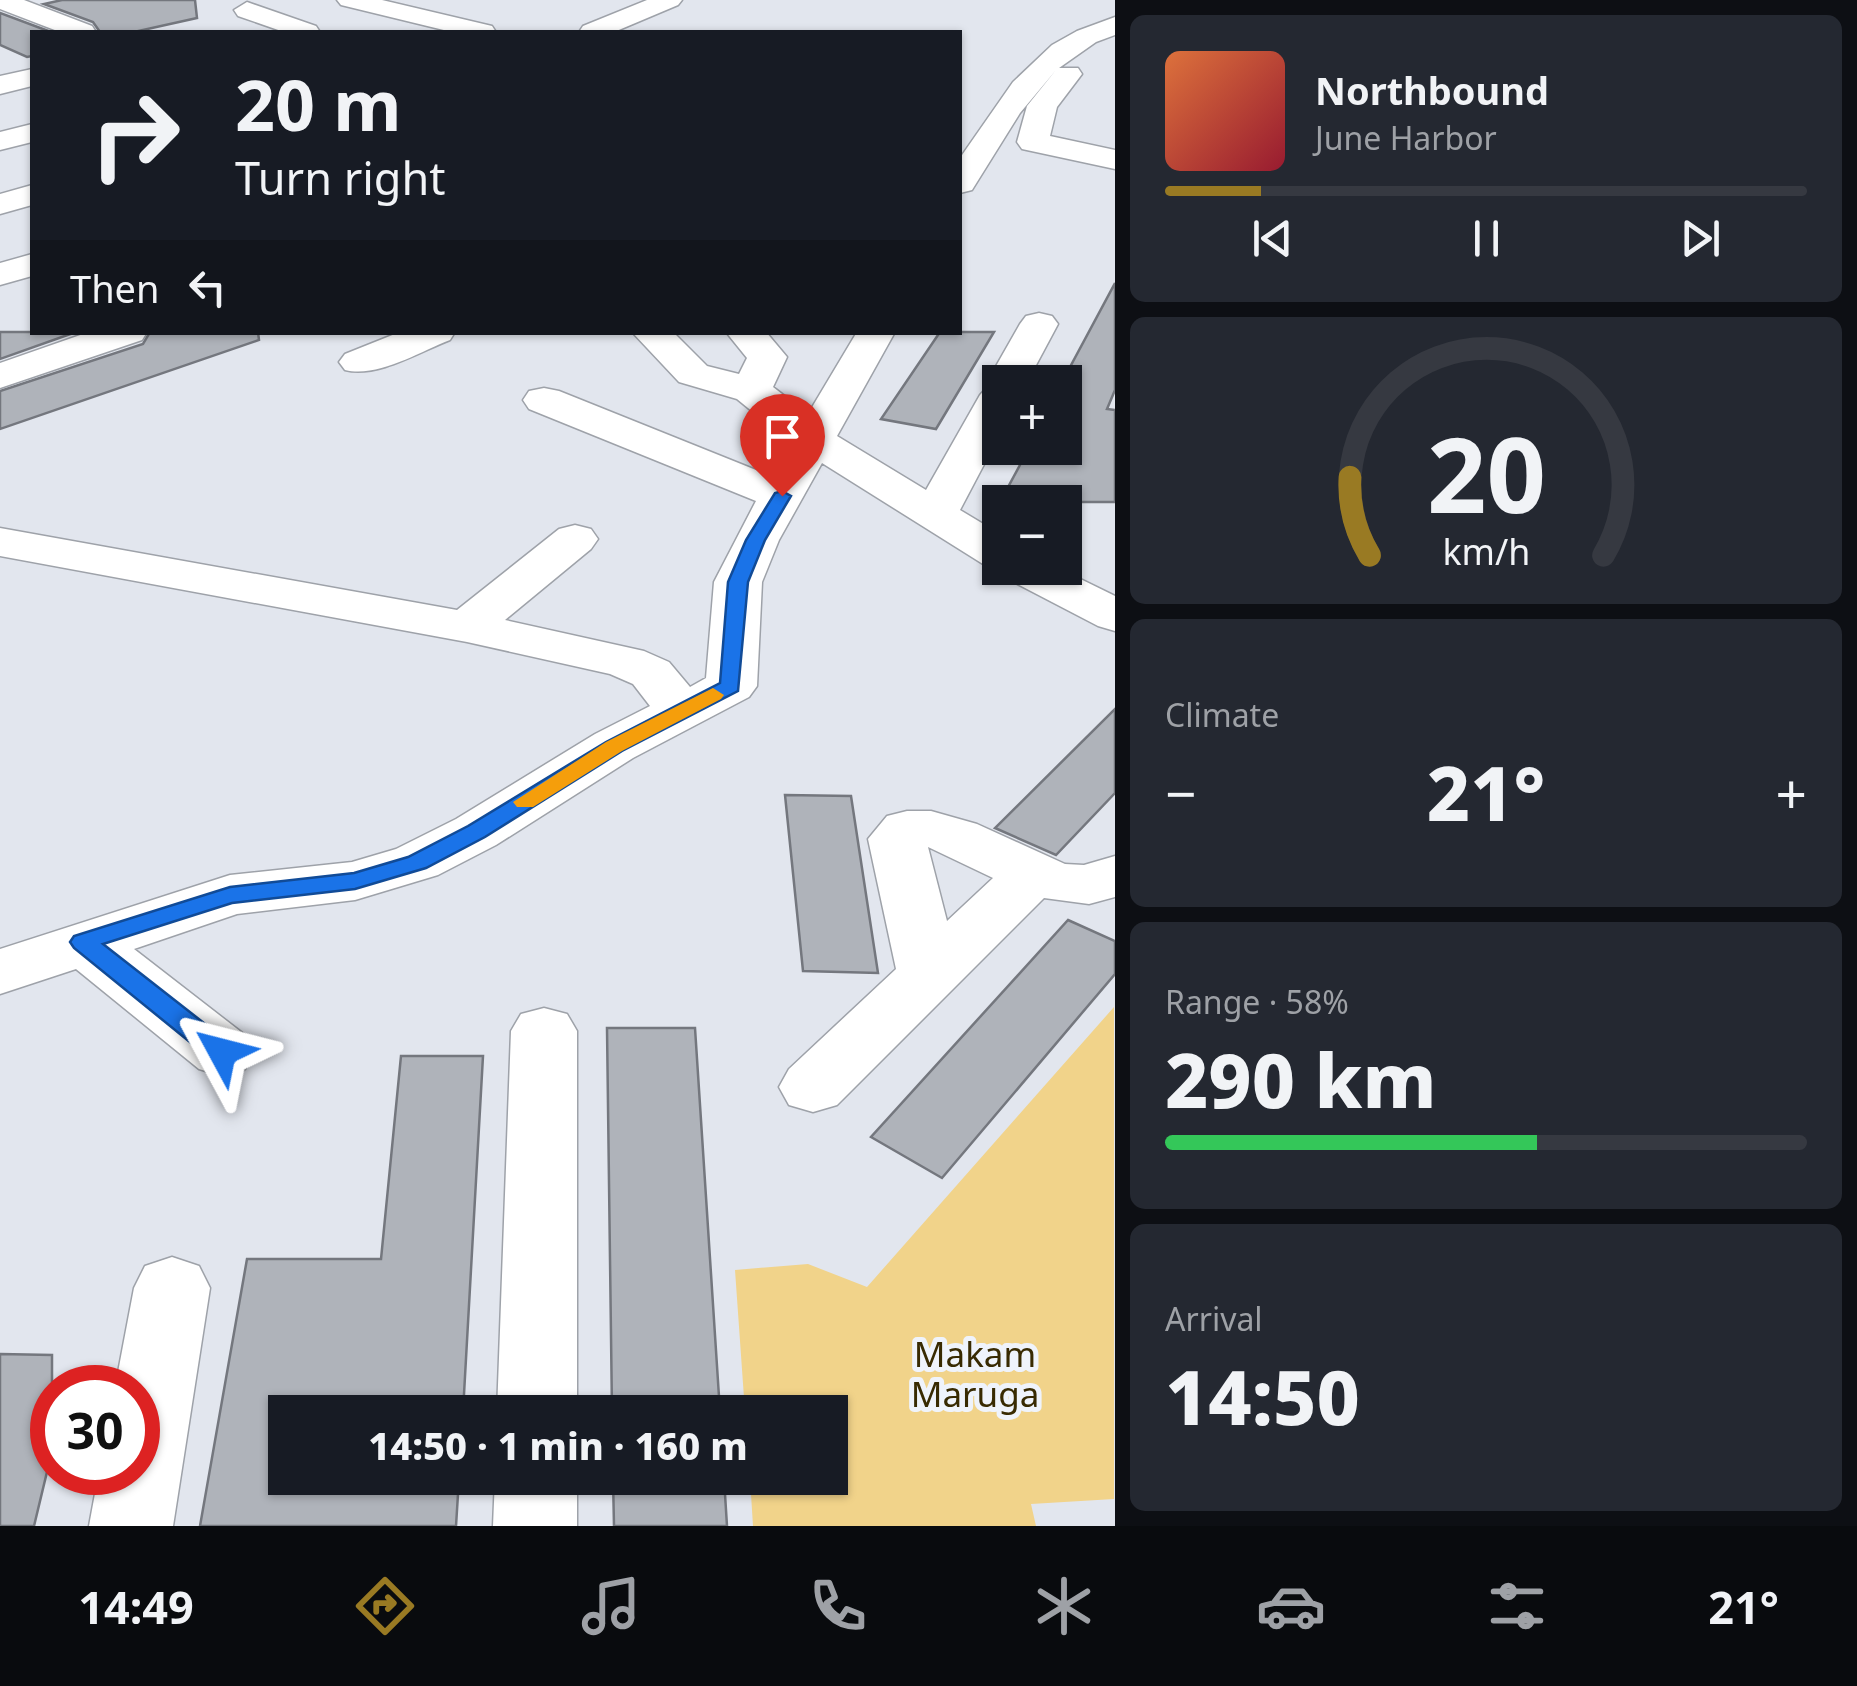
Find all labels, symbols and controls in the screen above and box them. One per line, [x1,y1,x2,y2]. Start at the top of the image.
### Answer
text: 20 m [235,56,402,152]
text: Northbound [1315,64,1549,116]
icon: right [70,70,200,200]
text: June Harbor [1315,116,1497,159]
text: Turn right [235,147,446,208]
icon: previous [1245,211,1300,266]
icon: pause [1459,211,1514,266]
icon: next [1673,211,1728,266]
icon: left [180,260,235,315]
text: Then [70,262,160,314]
map controls [982,365,1082,585]
button: + [982,365,1082,465]
pin [740,394,825,497]
text: 20 [1427,402,1545,543]
icon: arrive [755,409,810,464]
button: − [982,485,1082,585]
text: km/h [1442,527,1530,575]
text: Climate [1165,693,1279,736]
text: 21° [1427,741,1545,843]
text: − [1165,755,1196,830]
text: + [1776,755,1807,830]
text: Range · 58% [1165,980,1349,1023]
position arrow [170,1000,274,1104]
text: 290 km [1165,1028,1436,1130]
text: Arrival [1165,1297,1263,1340]
park label: Makam Maruga [911,1330,1039,1417]
text: 14:50 [1165,1345,1360,1447]
speed limit sign: 30 [30,1365,160,1495]
text: 14:50 · 1 min · 160 m [368,1419,748,1471]
icon: directions [350,1571,420,1641]
icon: music [576,1571,646,1641]
icon: phone [803,1571,873,1641]
icon: climate [1029,1571,1099,1641]
icon: car [1256,1571,1326,1641]
icon: filters [1482,1571,1552,1641]
text: 14:49 [78,1576,194,1637]
text: 21° [1708,1576,1779,1637]

